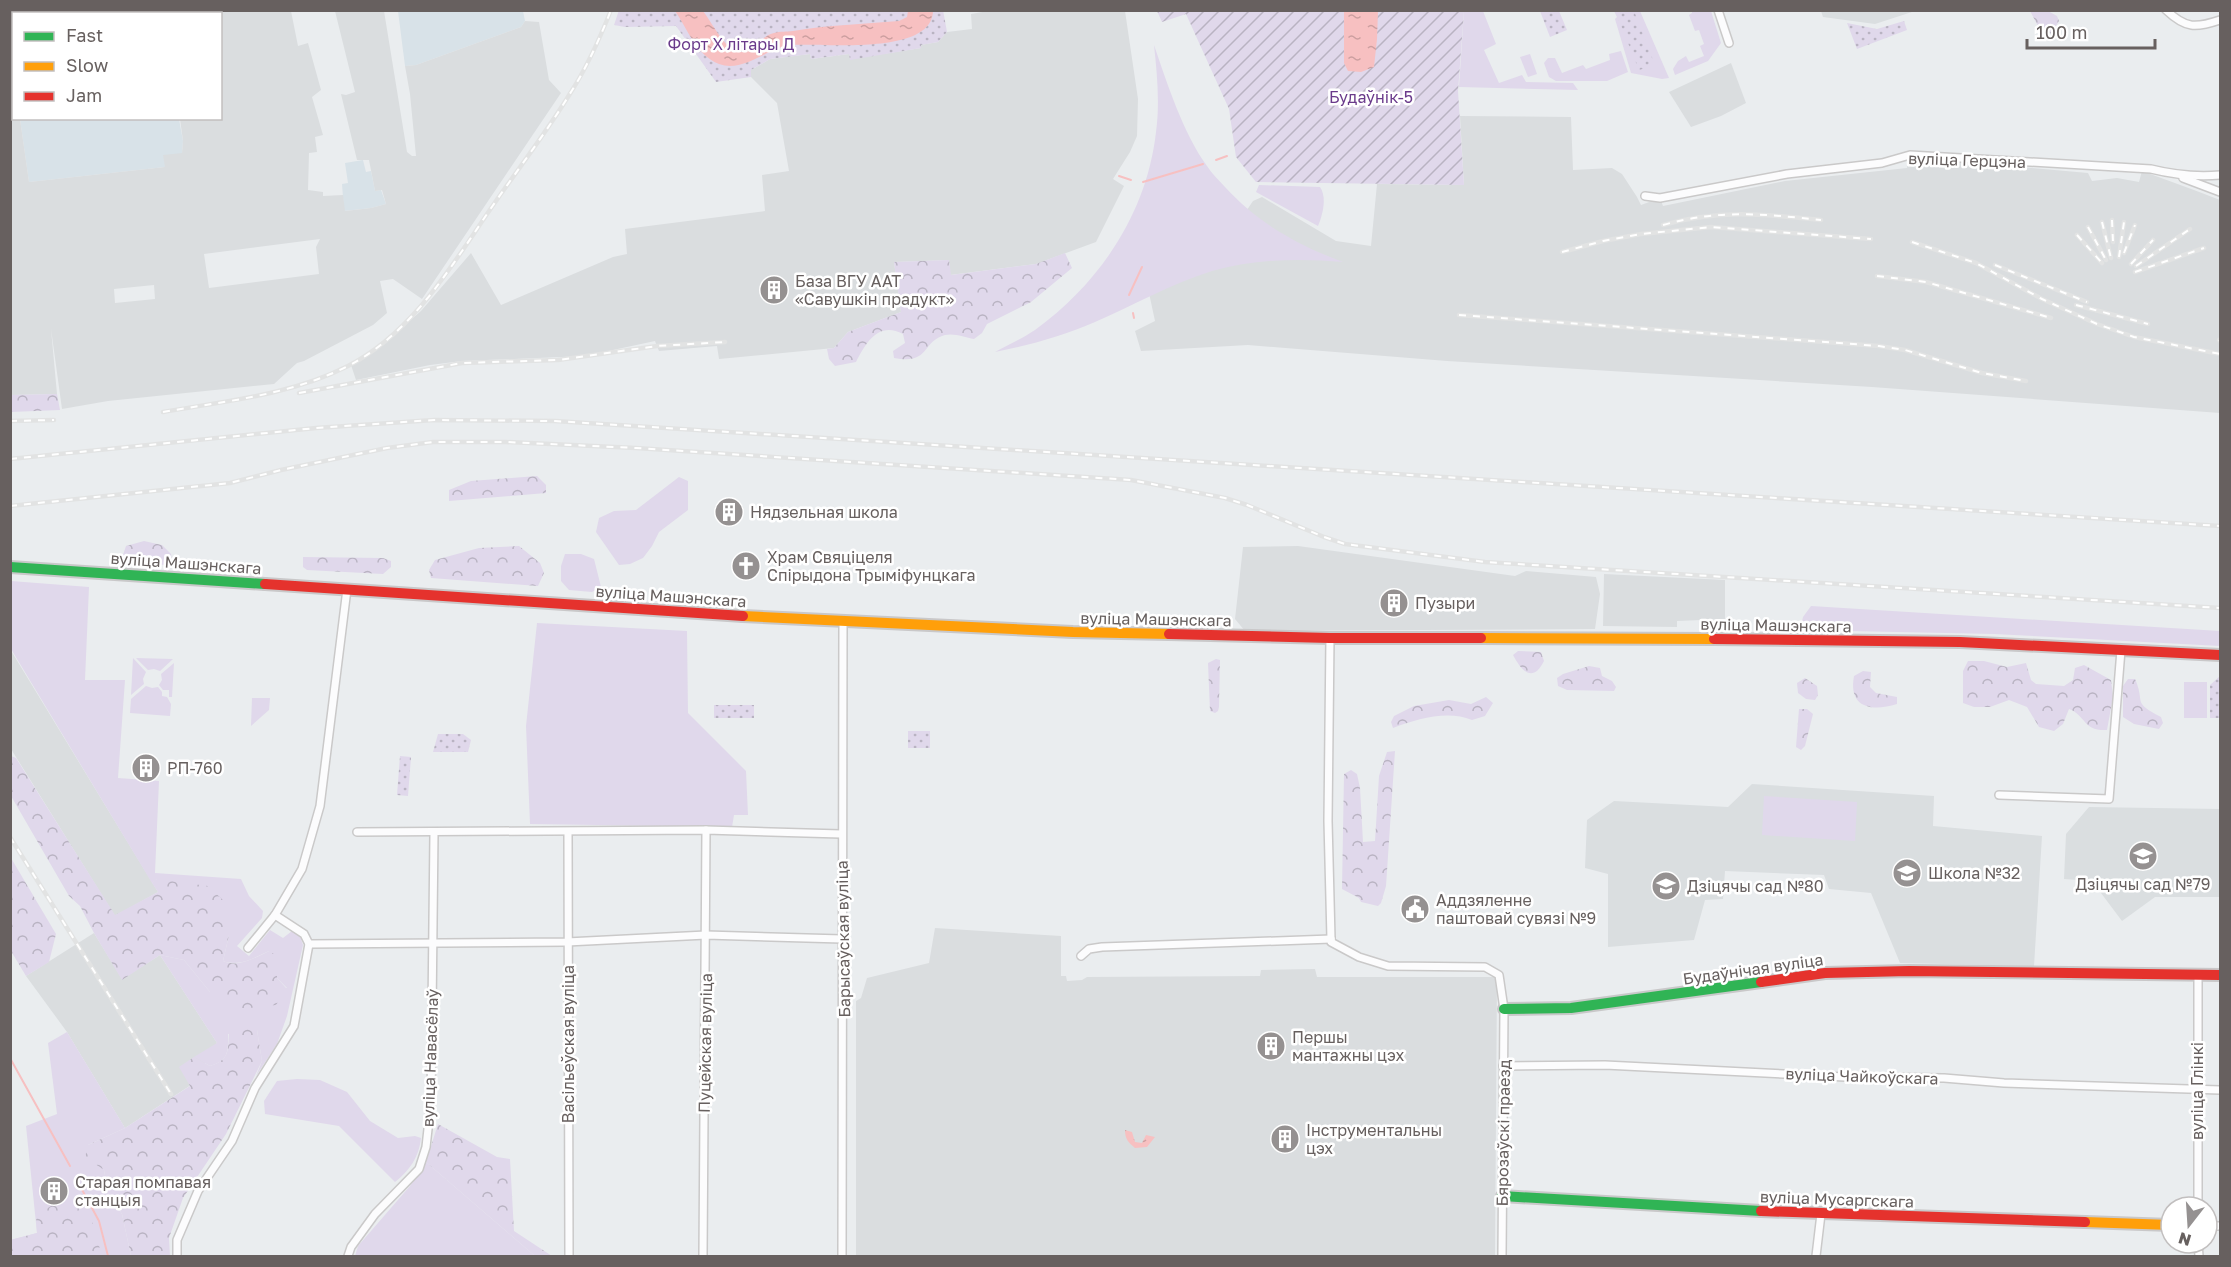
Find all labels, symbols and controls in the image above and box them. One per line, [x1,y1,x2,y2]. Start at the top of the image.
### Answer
legend [12,12,222,120]
scale bar [2027,12,2154,50]
text: 100 m [2036,21,2087,43]
text: Fast [66,24,103,46]
park label: Форт X літары Д [668,34,795,54]
text: Slow [66,54,109,76]
text: Jam [66,84,102,106]
park label: Будаўнік-5 [1329,87,1413,107]
street label: вуліца Герцэна [1908,148,2026,172]
place label: База ВГУ ААТ «Савушкін прадукт» [795,271,955,309]
building icon: База ВГУ ААТ «Савушкін прадукт» [758,274,790,306]
building icon: Нядзельная школа [713,496,745,528]
place label: Нядзельная школа [750,502,898,522]
place label: Храм Свяціцеля Спірыдона Трыміфунцкага [767,547,976,585]
street label: вуліца Машэнскага [110,548,262,578]
church icon: Храм Свяціцеля Спірыдона Трыміфунцкага [730,550,762,582]
street label: вуліца Машэнскага [595,581,747,611]
building icon: Пузыри [1378,587,1410,619]
place label: Пузыри [1415,593,1475,613]
street label: вуліца Машэнскага [1080,608,1232,630]
street label: вуліца Машэнскага [1700,614,1852,636]
building icon: РП-760 [130,752,162,784]
place label: РП-760 [167,758,223,778]
school or university icon: Дзіцячы сад №79 [2127,840,2159,872]
school or university icon: Школа №32 [1891,857,1923,889]
street label: Барысаўская вуліца [832,860,854,1018]
place label: Школа №32 [1928,863,2020,883]
school or university icon: Дзіцячы сад №80 [1650,870,1682,902]
place label: Дзіцячы сад №79 [2075,874,2211,894]
place label: Дзіцячы сад №80 [1687,876,1824,896]
place label: Аддзяленне паштовай сувязі №9 [1436,890,1596,928]
public building icon: Аддзяленне паштовай сувязі №9 [1399,893,1431,925]
street label: Будаўнічая вуліца [1682,949,1824,989]
street label: Васільеўская вуліца [558,965,578,1123]
street label: Пуцейская вуліца [694,973,716,1113]
street label: вуліца Навасёлаў [418,989,442,1127]
place label: Першы мантажны цэх [1292,1027,1404,1065]
building icon: Першы мантажны цэх [1255,1030,1287,1062]
street label: вуліца Глінкі [2187,1042,2207,1140]
street label: Бярозаўскі праезд [1492,1059,1514,1207]
street label: вуліца Чайкоўскага [1785,1063,1939,1089]
place label: Інструментальны цэх [1306,1120,1442,1158]
building icon: Інструментальны цэх [1269,1123,1301,1155]
place label: Старая помпавая станцыя [75,1172,211,1210]
building icon: Старая помпавая станцыя [38,1175,70,1207]
street label: вуліца Мусаргскага [1760,1186,1914,1212]
north arrow [2159,1195,2219,1255]
text: N [2176,1228,2193,1251]

